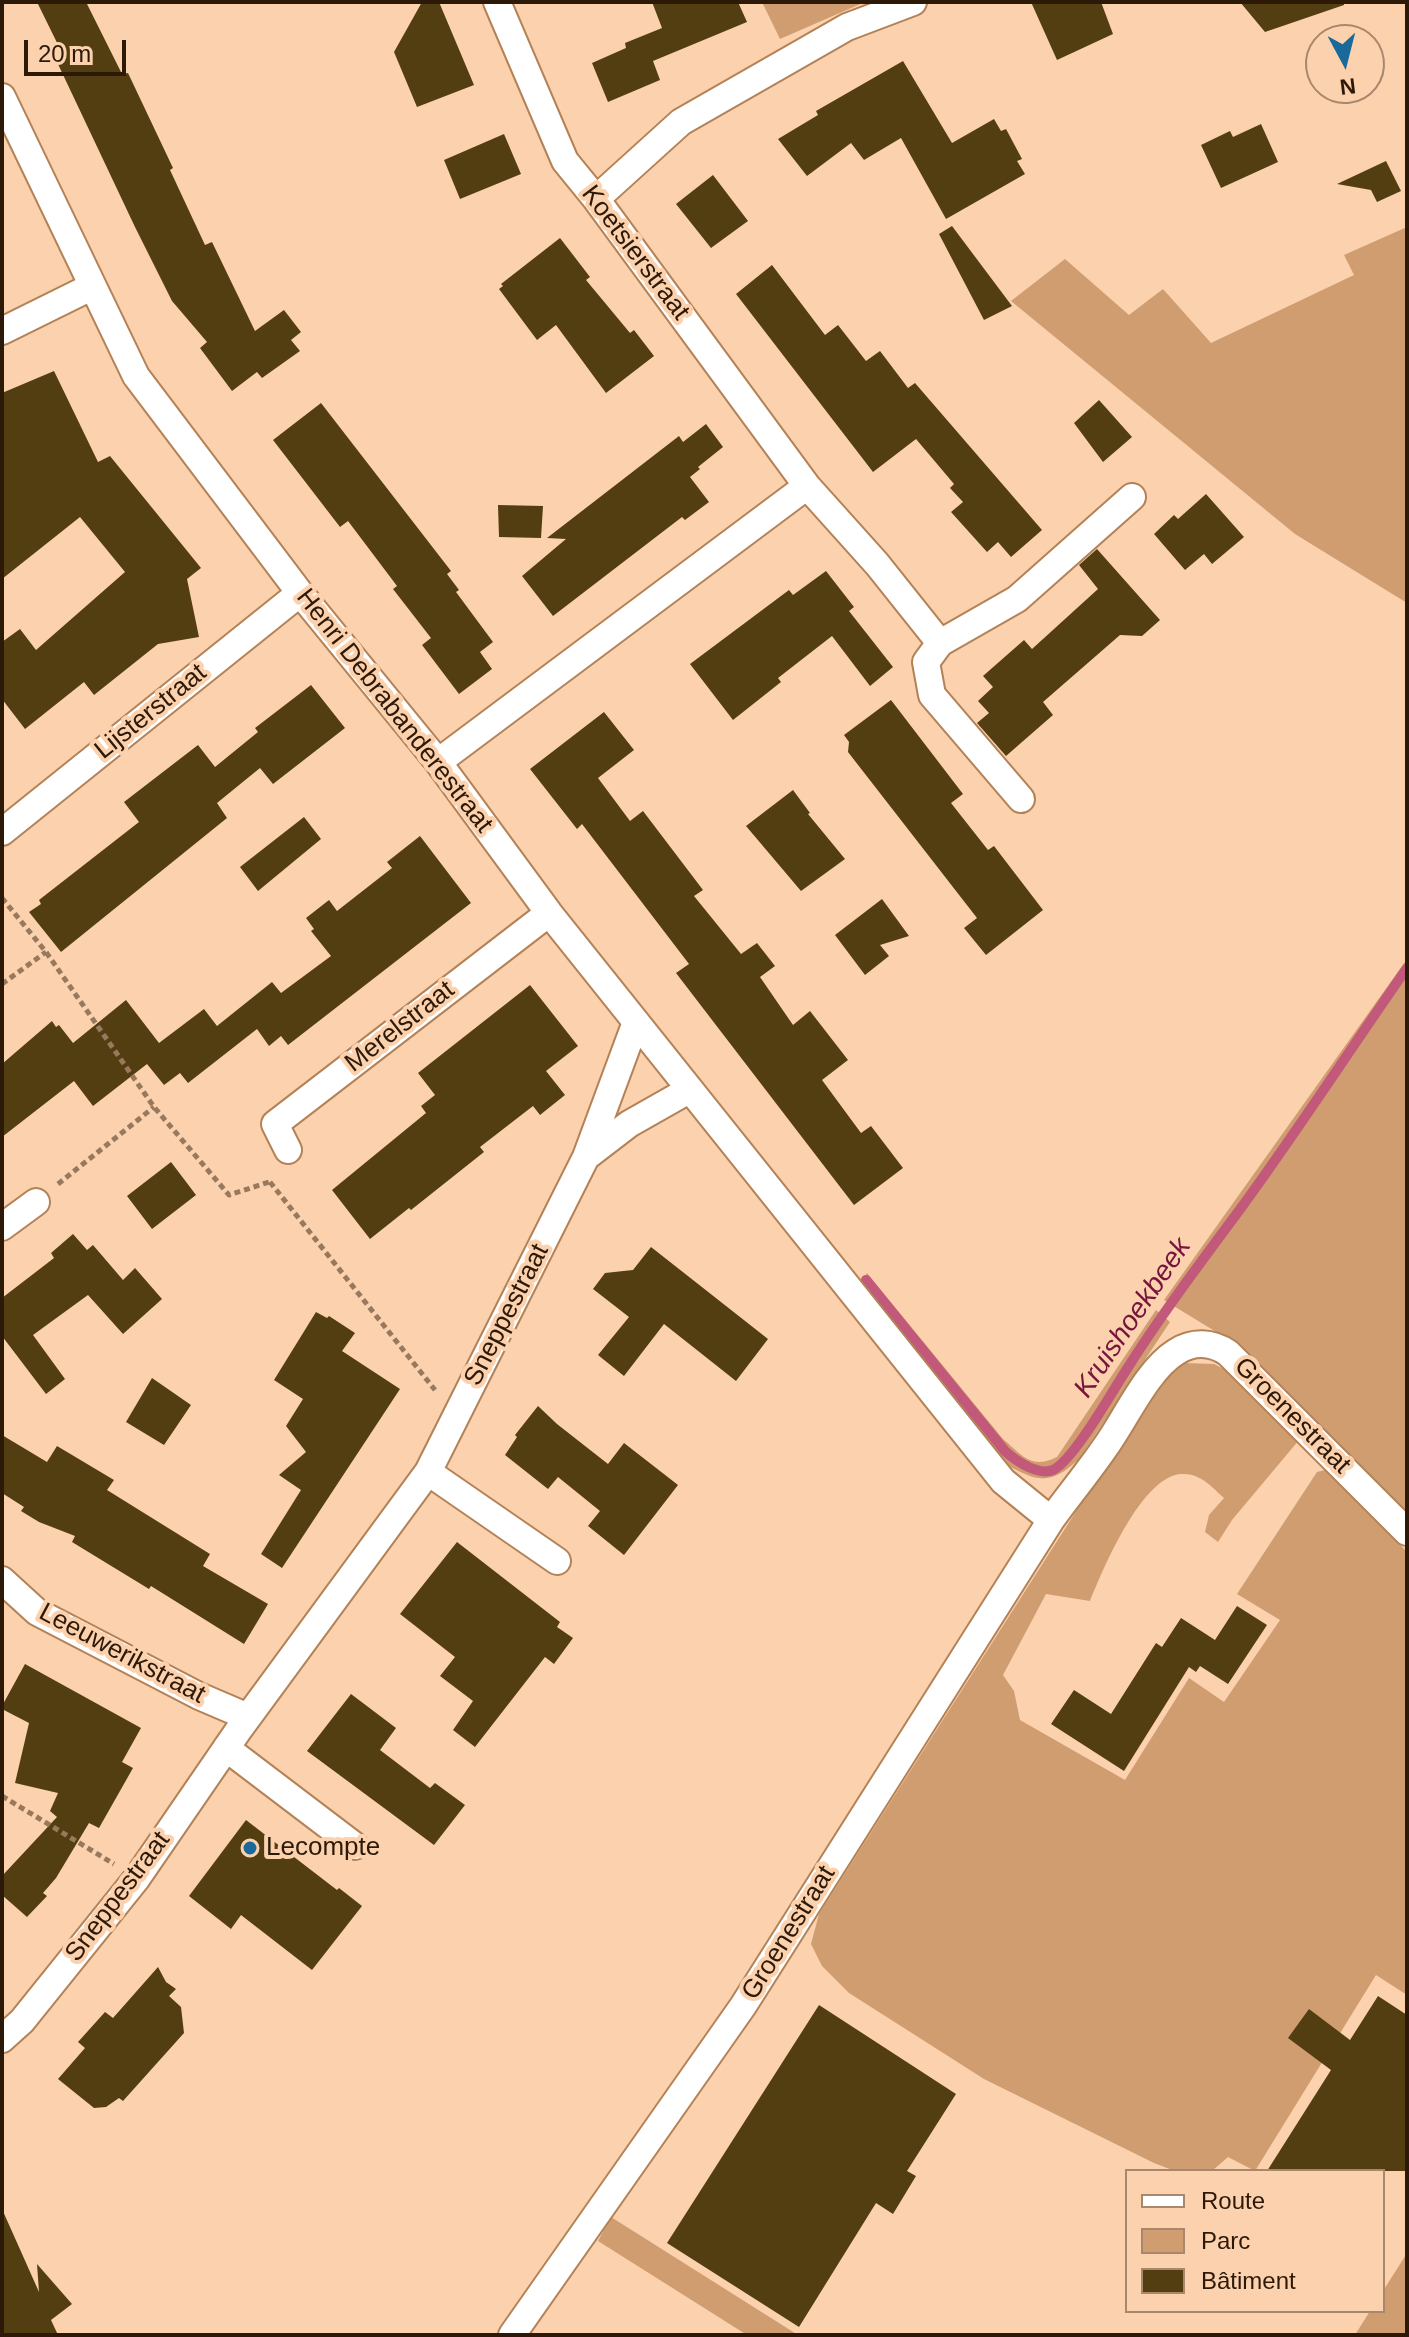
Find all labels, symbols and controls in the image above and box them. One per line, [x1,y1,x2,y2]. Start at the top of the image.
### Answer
scale bar [28,24,130,74]
north arrow [1305,24,1385,104]
text: 20 m [38,40,91,67]
text: N [1338,73,1357,100]
street label: Koetsierstraat [574,180,696,326]
street label: Henri Debrabanderestraat [289,583,499,839]
street label: Lijsterstraat [89,658,213,766]
street label: Merelstraat [339,975,461,1079]
water label: Kruishoekbeek [1067,1232,1199,1404]
street label: Sneppestraat [458,1239,556,1391]
street label: Groenestraat [1227,1351,1357,1481]
street label: Leeuwerikstraat [34,1597,210,1711]
street label: Sneppestraat [59,1826,177,1968]
place label: Lecompte [266,1832,380,1864]
marker: Lecompte [241,1839,259,1857]
street label: Groenestraat [736,1860,842,2006]
legend [1125,2169,1385,2313]
text: Route [1201,2187,1265,2214]
text: Parc [1201,2227,1250,2254]
text: Bâtiment [1201,2267,1296,2294]

